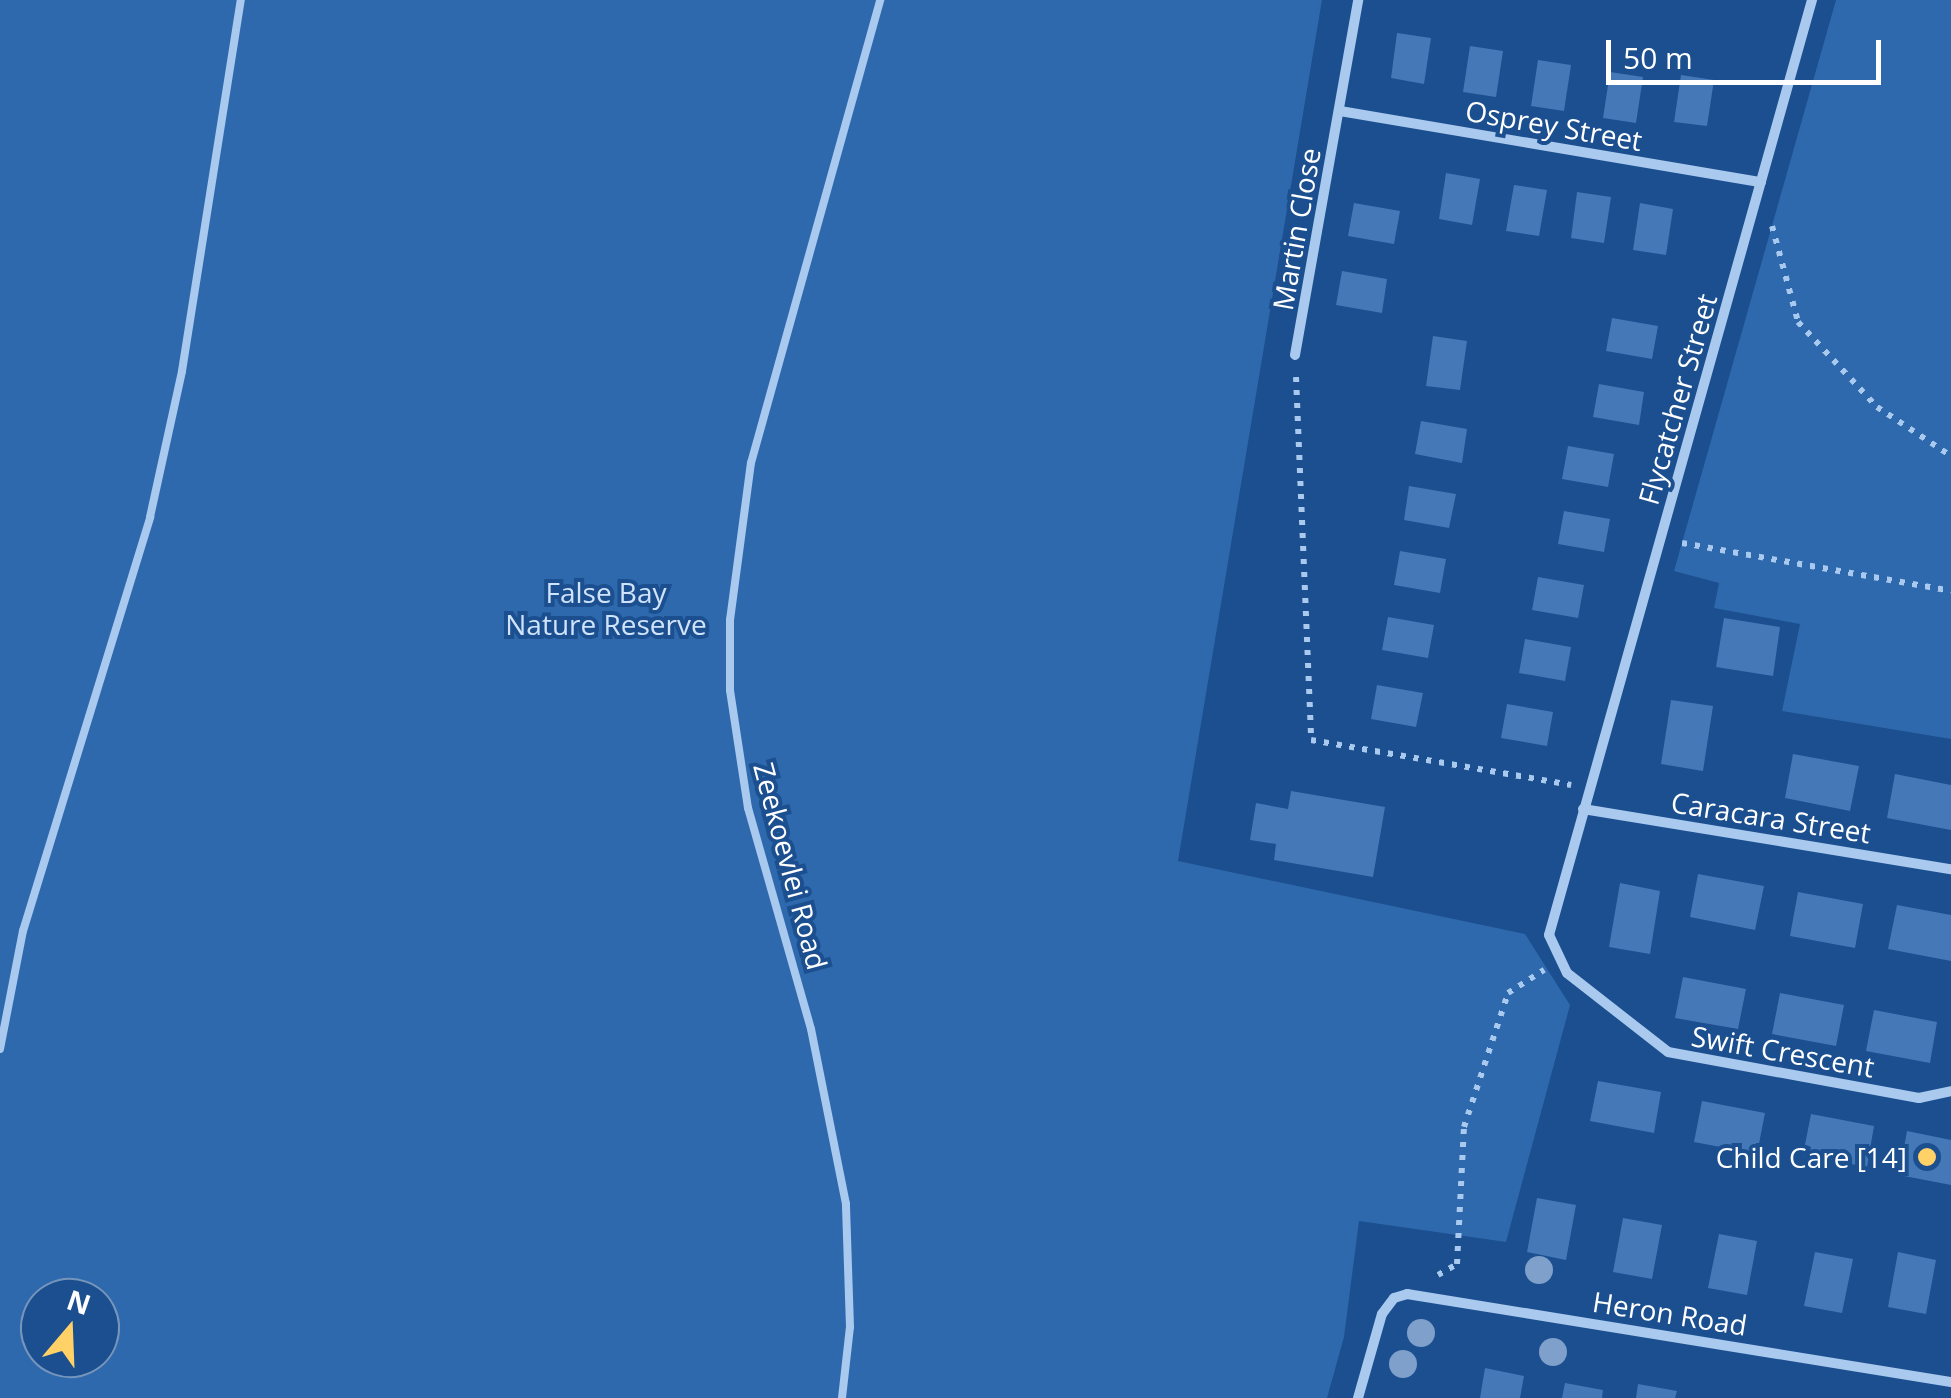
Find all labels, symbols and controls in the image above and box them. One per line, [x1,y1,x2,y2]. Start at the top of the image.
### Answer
scale bar [1611,20,1886,82]
text: 50 m [1623,37,1693,78]
street label: Osprey Street [1463,93,1645,157]
street label: Martin Close [1265,145,1327,313]
street label: Flycatcher Street [1631,290,1723,508]
park label: False Bay Nature Reserve [505,575,707,641]
street label: Zeekoevlei Road [747,759,835,973]
street label: Caracara Street [1669,785,1873,849]
street label: Swift Crescent [1689,1018,1877,1084]
place label: Child Care [14] [1716,1140,1907,1174]
marker: Child Care [14] [1916,1146,1938,1168]
north arrow [20,1278,120,1378]
text: N [62,1280,96,1323]
street label: Heron Road [1590,1284,1750,1342]

